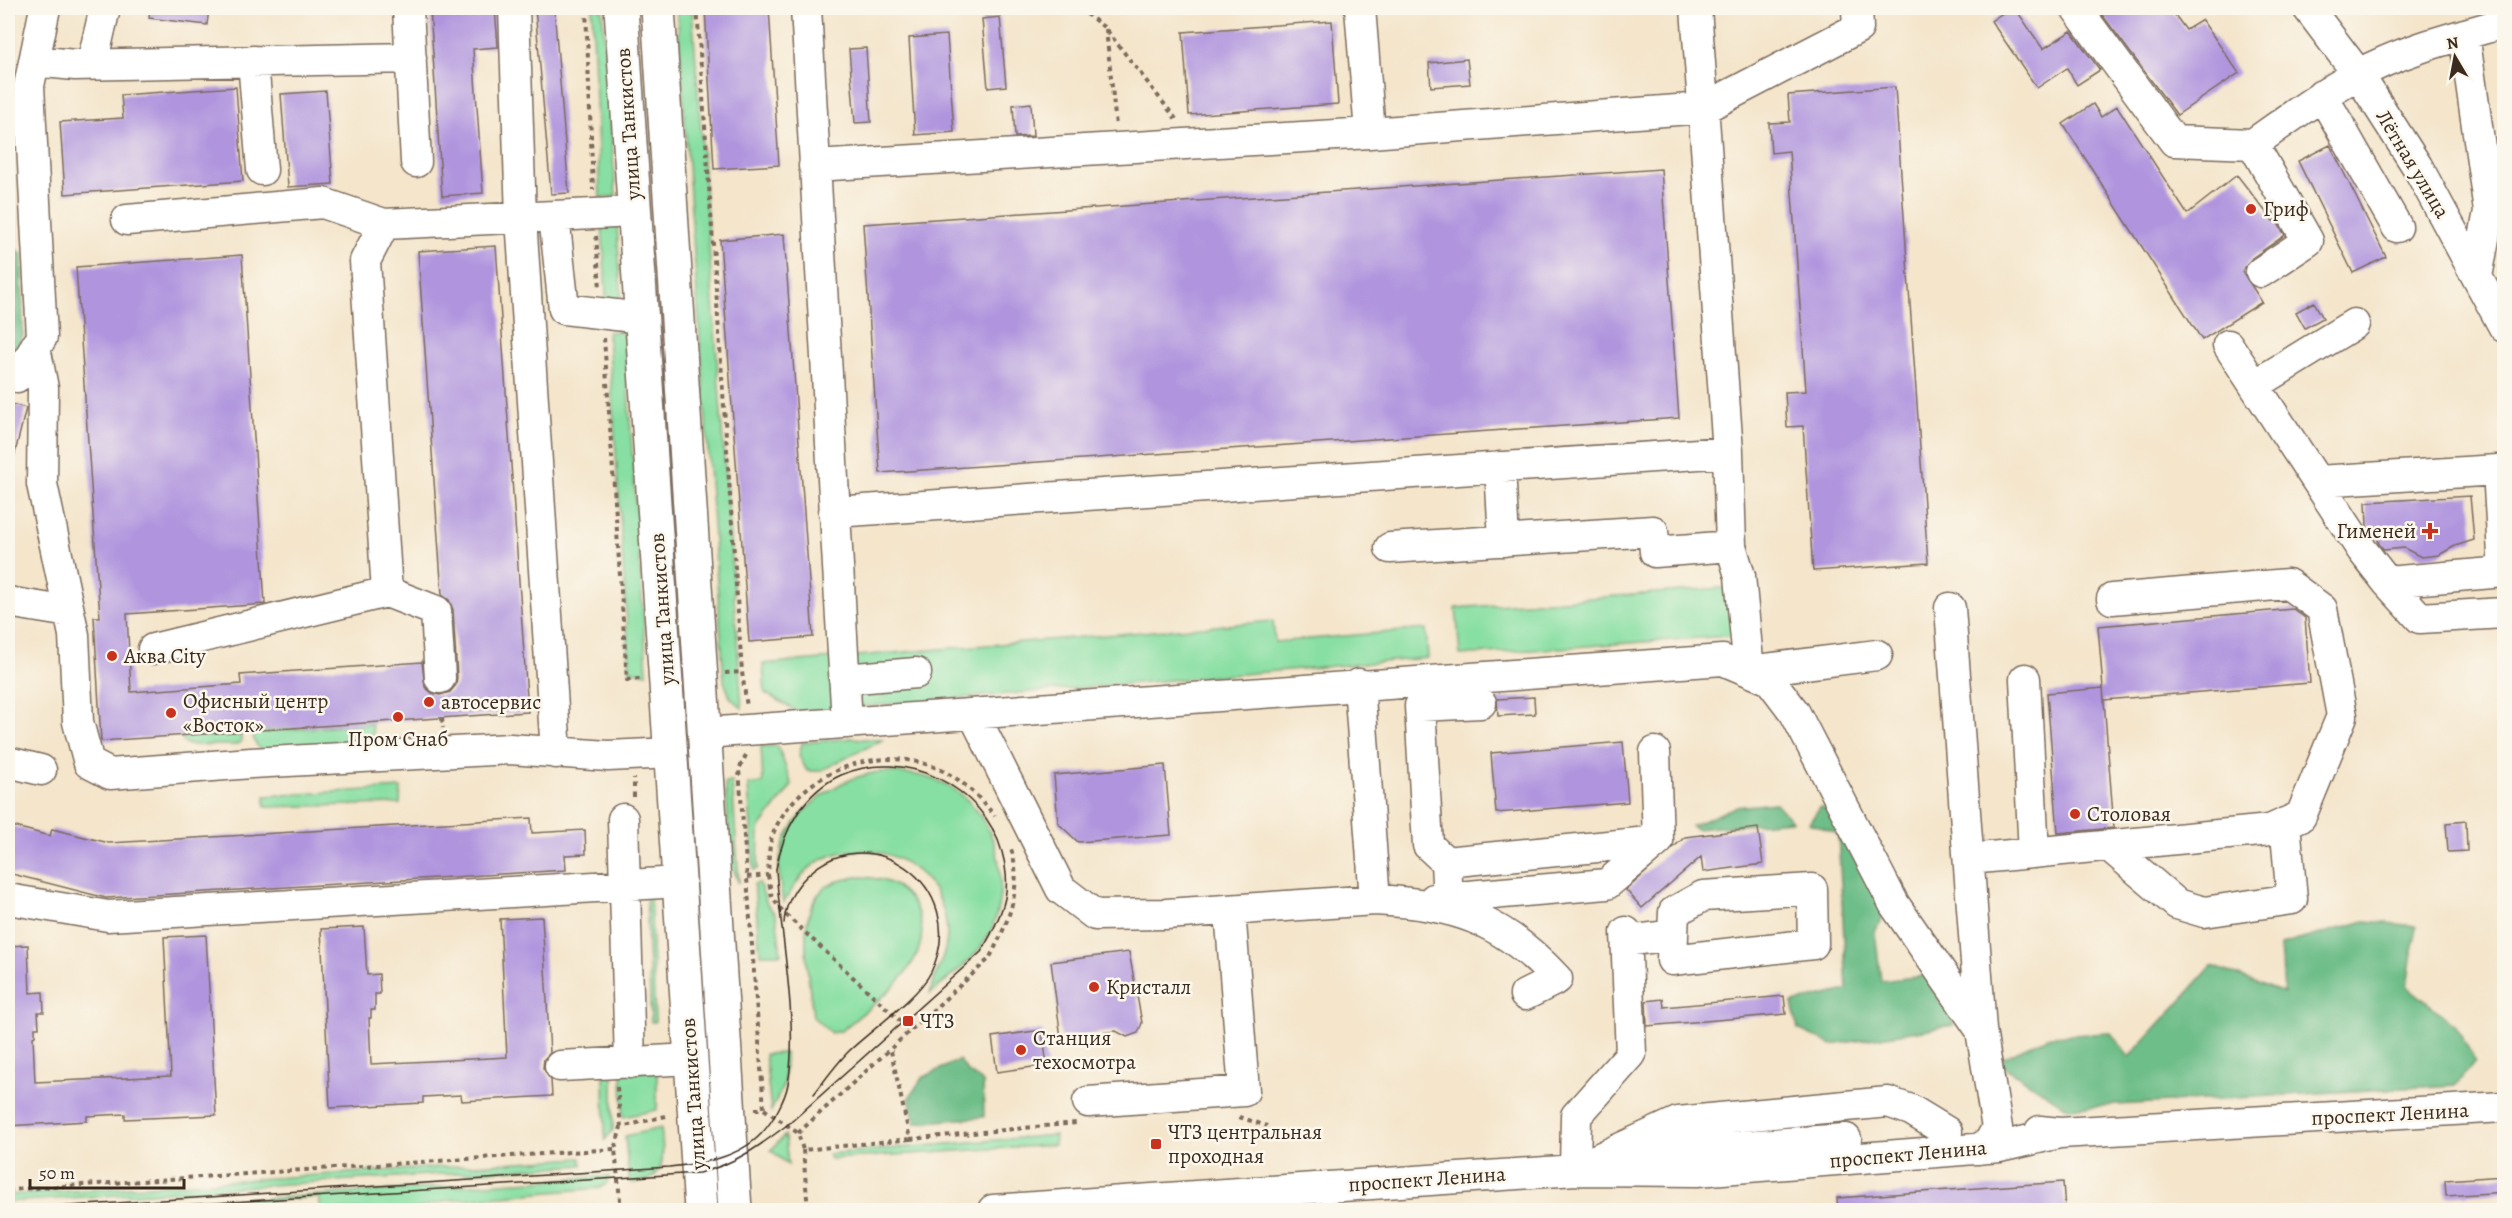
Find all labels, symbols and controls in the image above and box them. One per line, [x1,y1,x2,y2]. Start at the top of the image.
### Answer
north arrow [2425,27,2485,87]
text: N [2445,31,2461,55]
street label: улица Танкистов [609,47,647,202]
street label: Лётная улица [2370,105,2457,224]
place label: Гриф [2263,195,2309,223]
marker: Гриф [2244,202,2258,216]
place label: Гименей [2336,517,2416,545]
marker: Гименей [2421,522,2439,540]
street label: улица Танкистов [643,532,681,687]
place label: Аква City [123,642,206,670]
marker: Аква City [105,649,119,663]
place label: Офисный центр «Восток» [183,687,328,739]
place label: автосервис [441,688,541,716]
marker: автосервис [422,695,436,709]
marker: Офисный центр «Восток» [164,706,178,720]
marker: Пром Снаб [391,710,405,724]
place label: Пром Снаб [348,725,448,753]
place label: Столовая [2087,800,2171,828]
marker: Столовая [2068,807,2082,821]
place label: Кристалл [1106,973,1191,1001]
marker: Кристалл [1087,980,1101,994]
place label: ЧТЗ [920,1007,955,1035]
marker: ЧТЗ [901,1014,915,1028]
street label: улица Танкистов [674,1017,712,1172]
place label: Станция техосмотра [1033,1024,1136,1076]
marker: Станция техосмотра [1014,1043,1028,1057]
street label: проспект Ленина [2310,1096,2470,1132]
place label: ЧТЗ центральная проходная [1168,1118,1322,1170]
street label: проспект Ленина [1828,1133,1988,1175]
marker: ЧТЗ центральная проходная [1149,1137,1163,1151]
scale bar [30,1152,184,1190]
street label: проспект Ленина [1347,1160,1507,1198]
text: 50 m [39,1161,75,1185]

